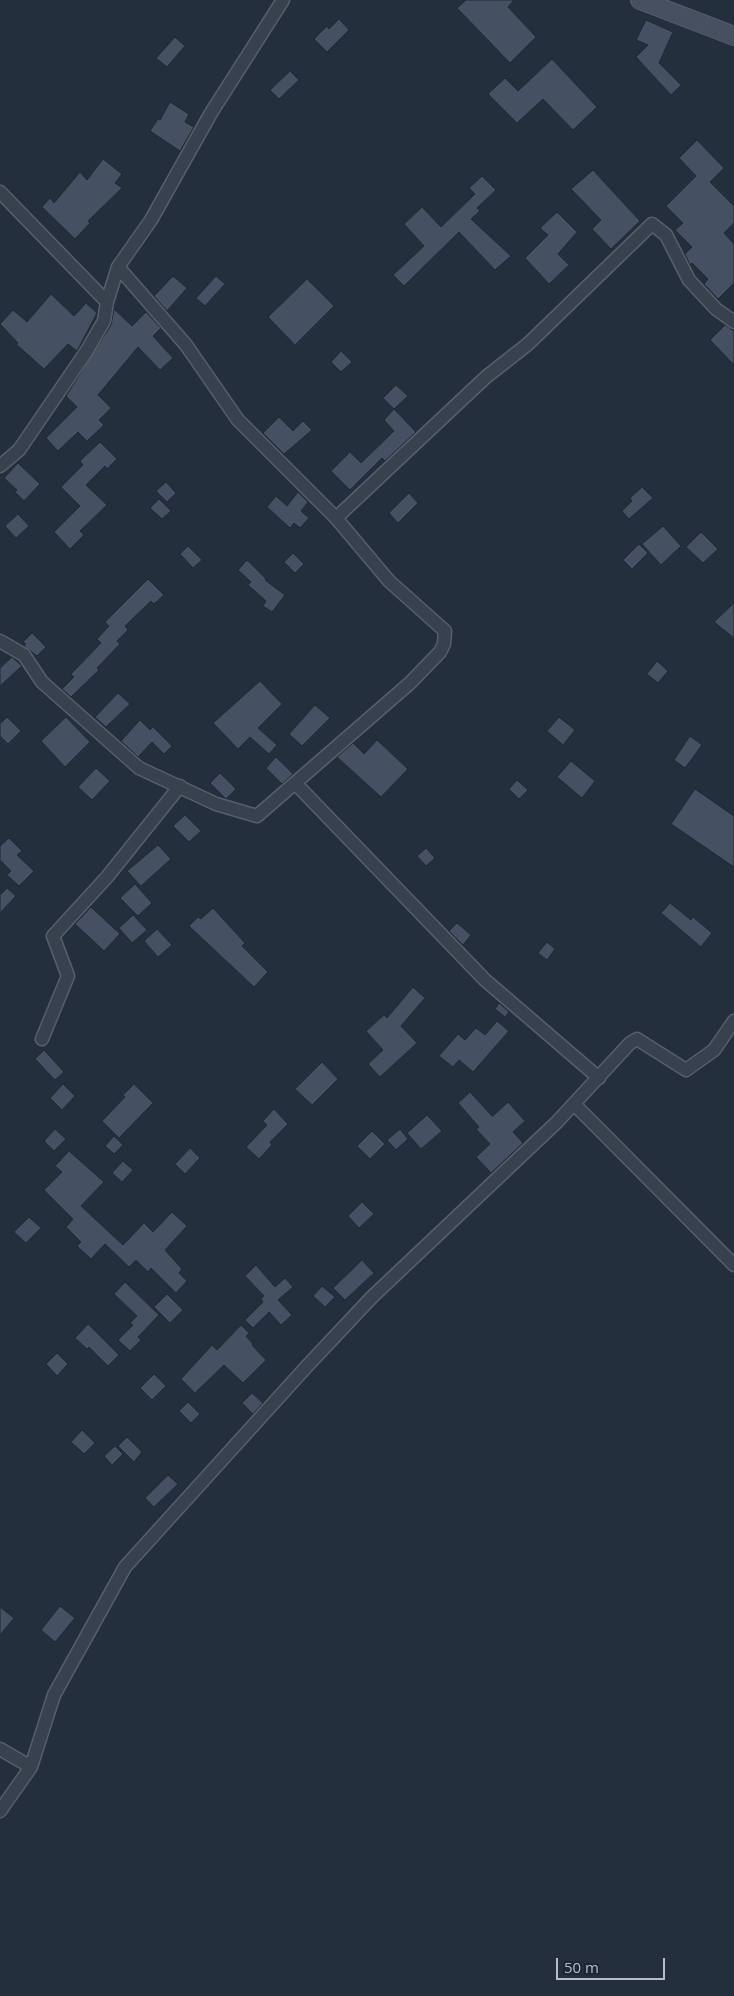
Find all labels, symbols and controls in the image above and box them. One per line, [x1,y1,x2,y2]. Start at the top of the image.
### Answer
scale bar [559,1948,668,1980]
text: 50 m [564,1957,599,1977]

